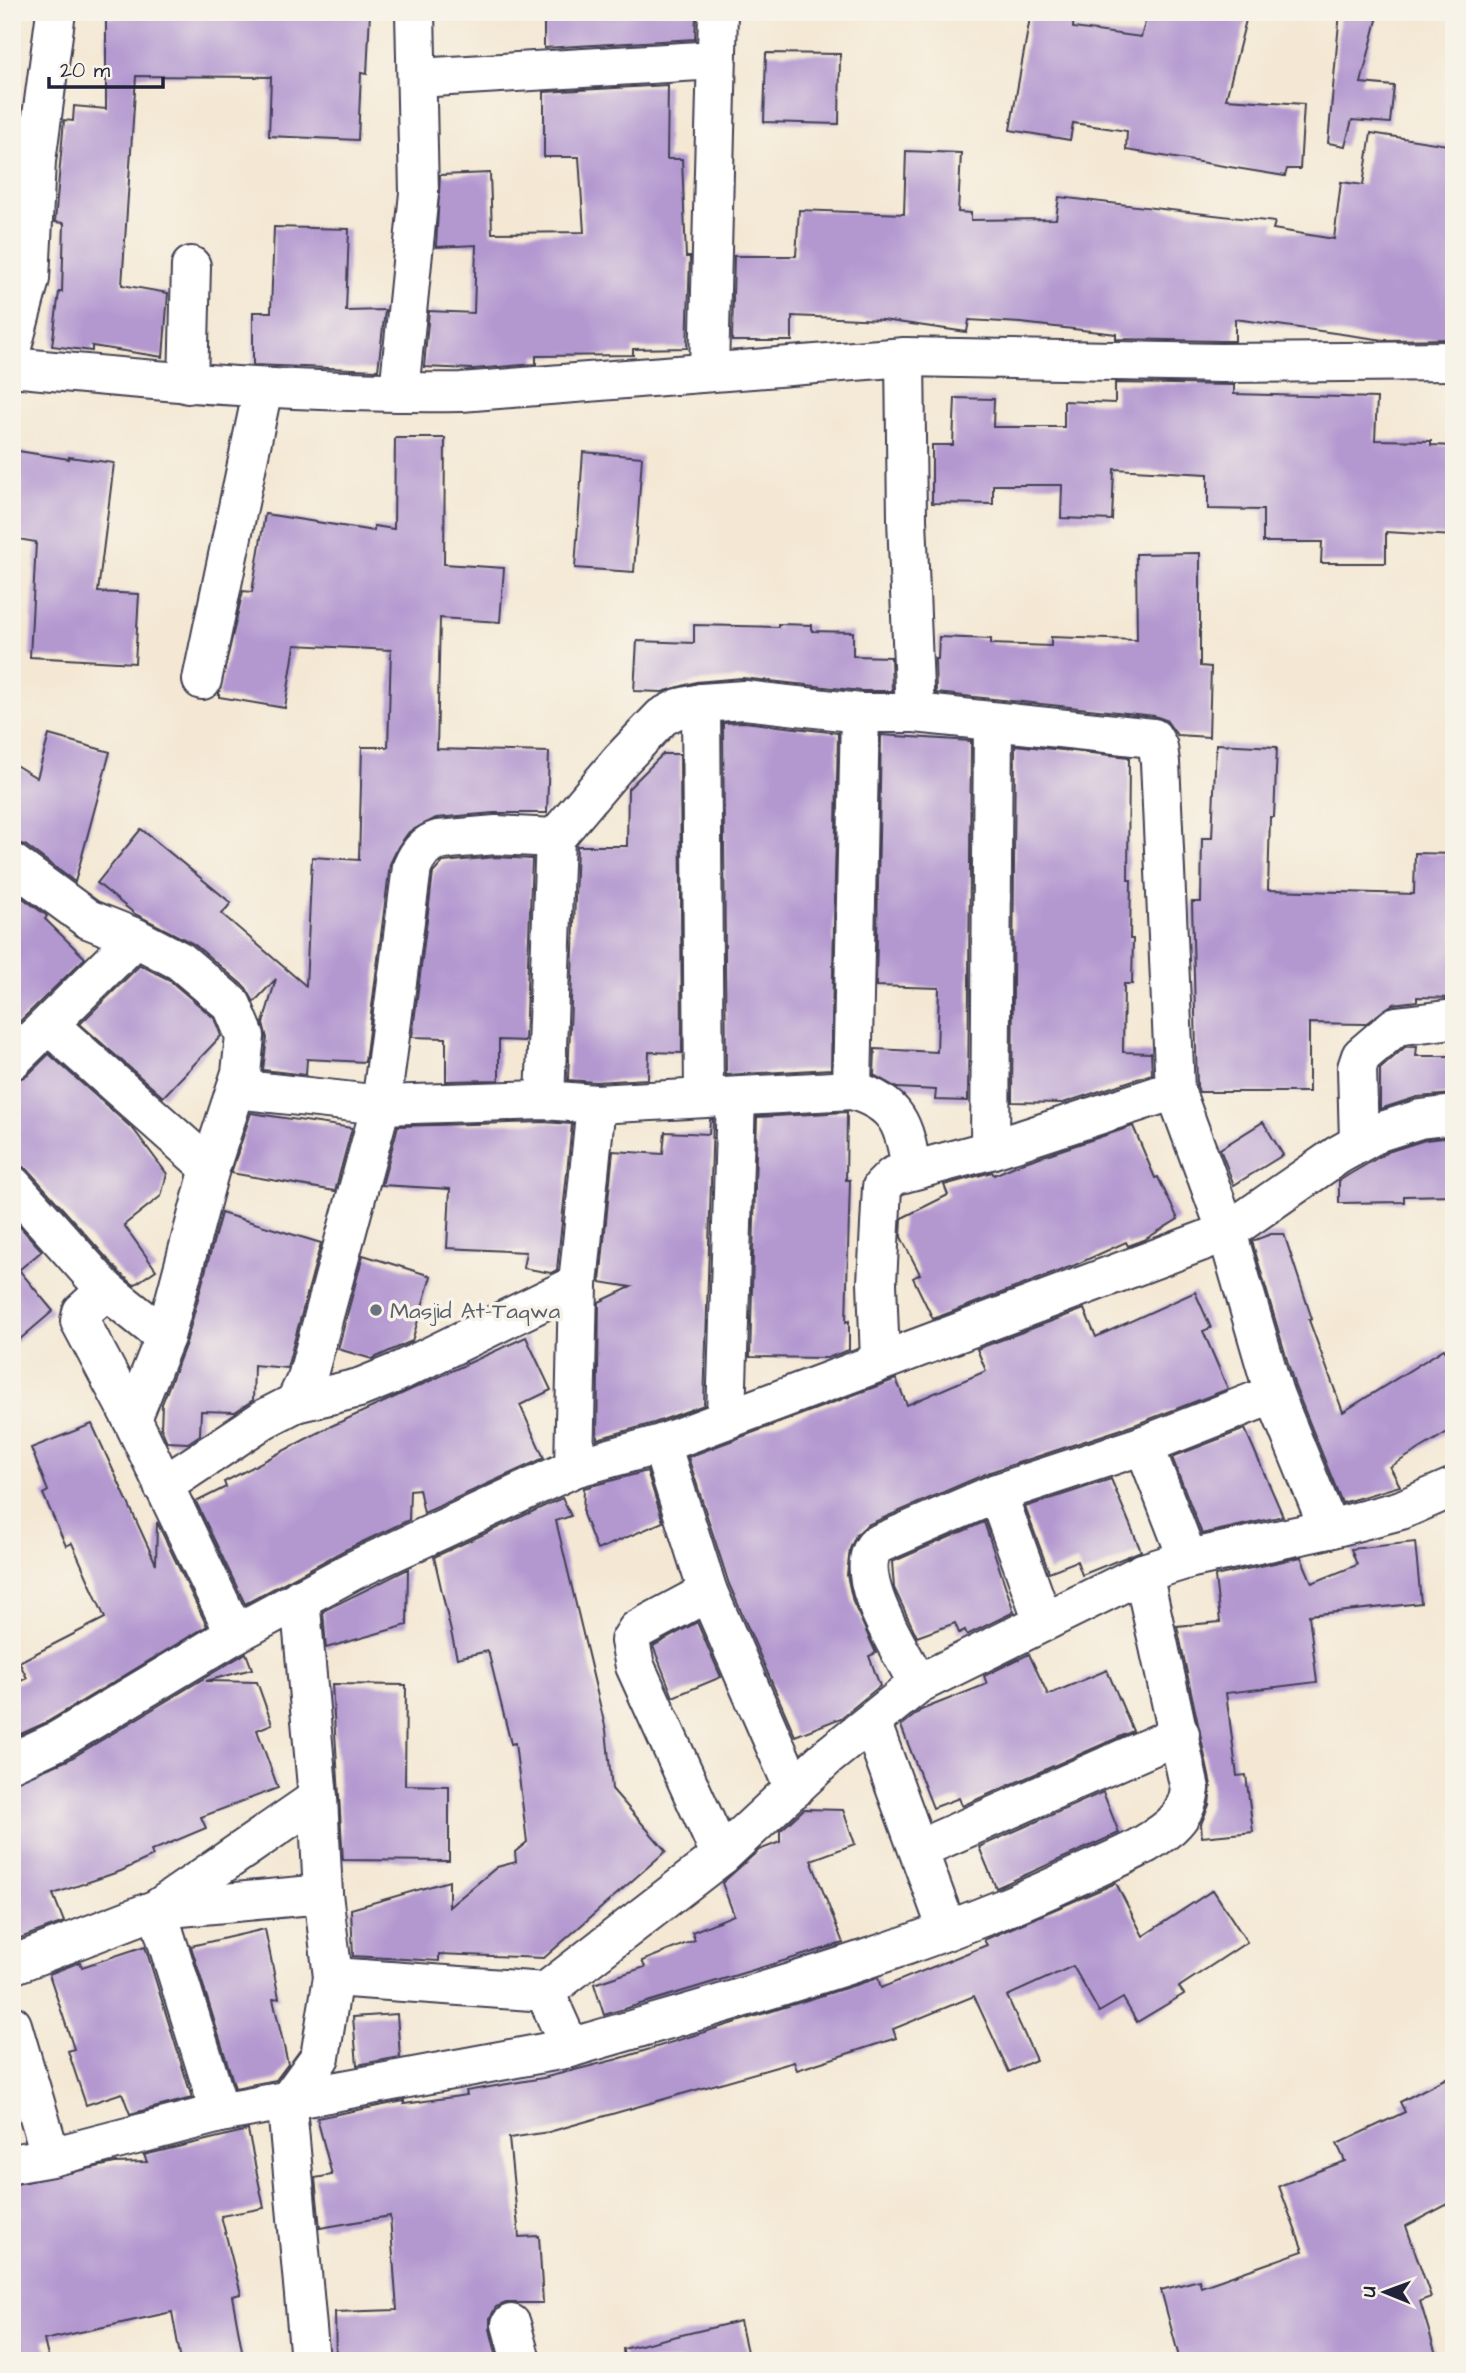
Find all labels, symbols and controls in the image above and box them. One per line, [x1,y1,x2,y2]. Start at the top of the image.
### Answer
scale bar [49,46,163,90]
text: 20 m [60,56,111,85]
place label: Masjid At-Taqwa [390,1295,560,1327]
marker: Masjid At-Taqwa [368,1302,384,1318]
north arrow [1350,2258,1420,2328]
text: U [1356,2286,1383,2297]

